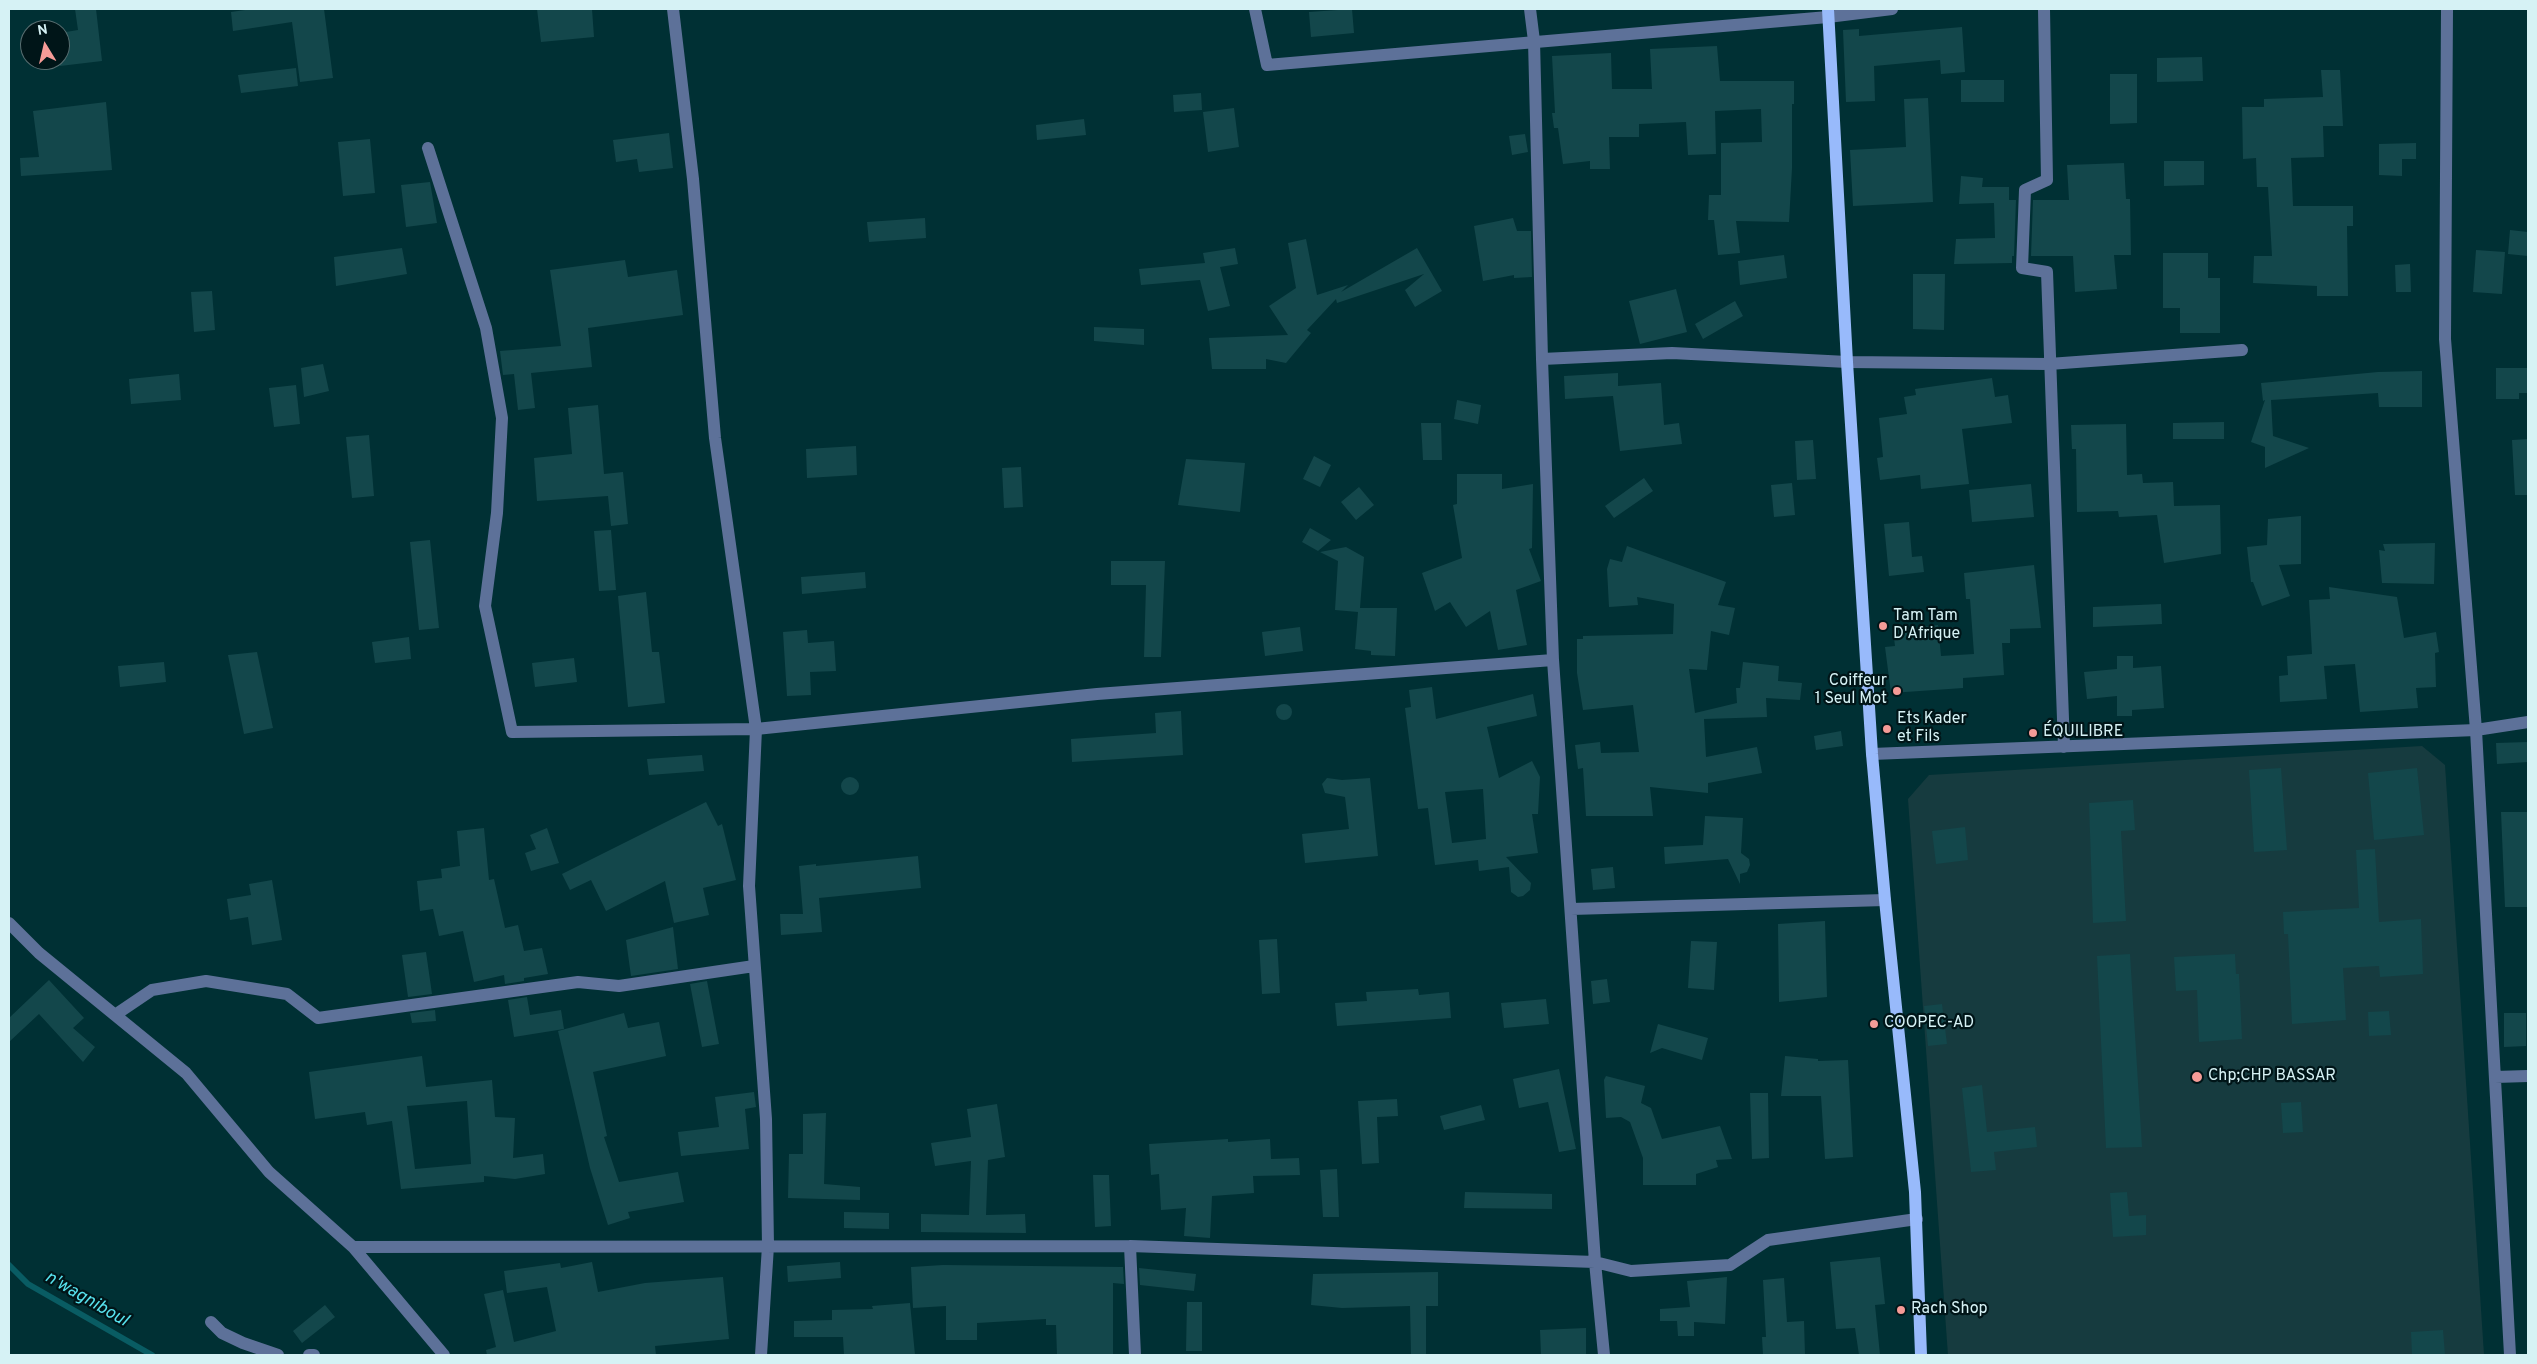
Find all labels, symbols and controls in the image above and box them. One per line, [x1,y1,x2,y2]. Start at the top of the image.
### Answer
north arrow [20,20,70,70]
text: N [36,21,49,40]
place label: Tam Tam D'Afrique [1893,607,1960,645]
marker: Tam Tam D'Afrique [1877,620,1889,632]
place label: Coiffeur 1 Seul Mot [1815,672,1887,710]
marker: Coiffeur 1 Seul Mot [1891,685,1903,697]
place label: Ets Kader et Fils [1897,710,1967,748]
marker: Ets Kader et Fils [1881,723,1893,735]
place label: ÉQUILIBRE [2043,723,2123,743]
marker: ÉQUILIBRE [2027,727,2039,739]
place label: COOPEC-AD [1884,1014,1974,1034]
marker: COOPEC-AD [1868,1018,1880,1030]
place label: Chp;CHP BASSAR [2208,1067,2336,1087]
marker: Chp;CHP BASSAR [2190,1070,2204,1084]
water label: n'wagniboul [40,1267,132,1333]
place label: Rach Shop [1911,1300,1988,1320]
marker: Rach Shop [1895,1304,1907,1316]

